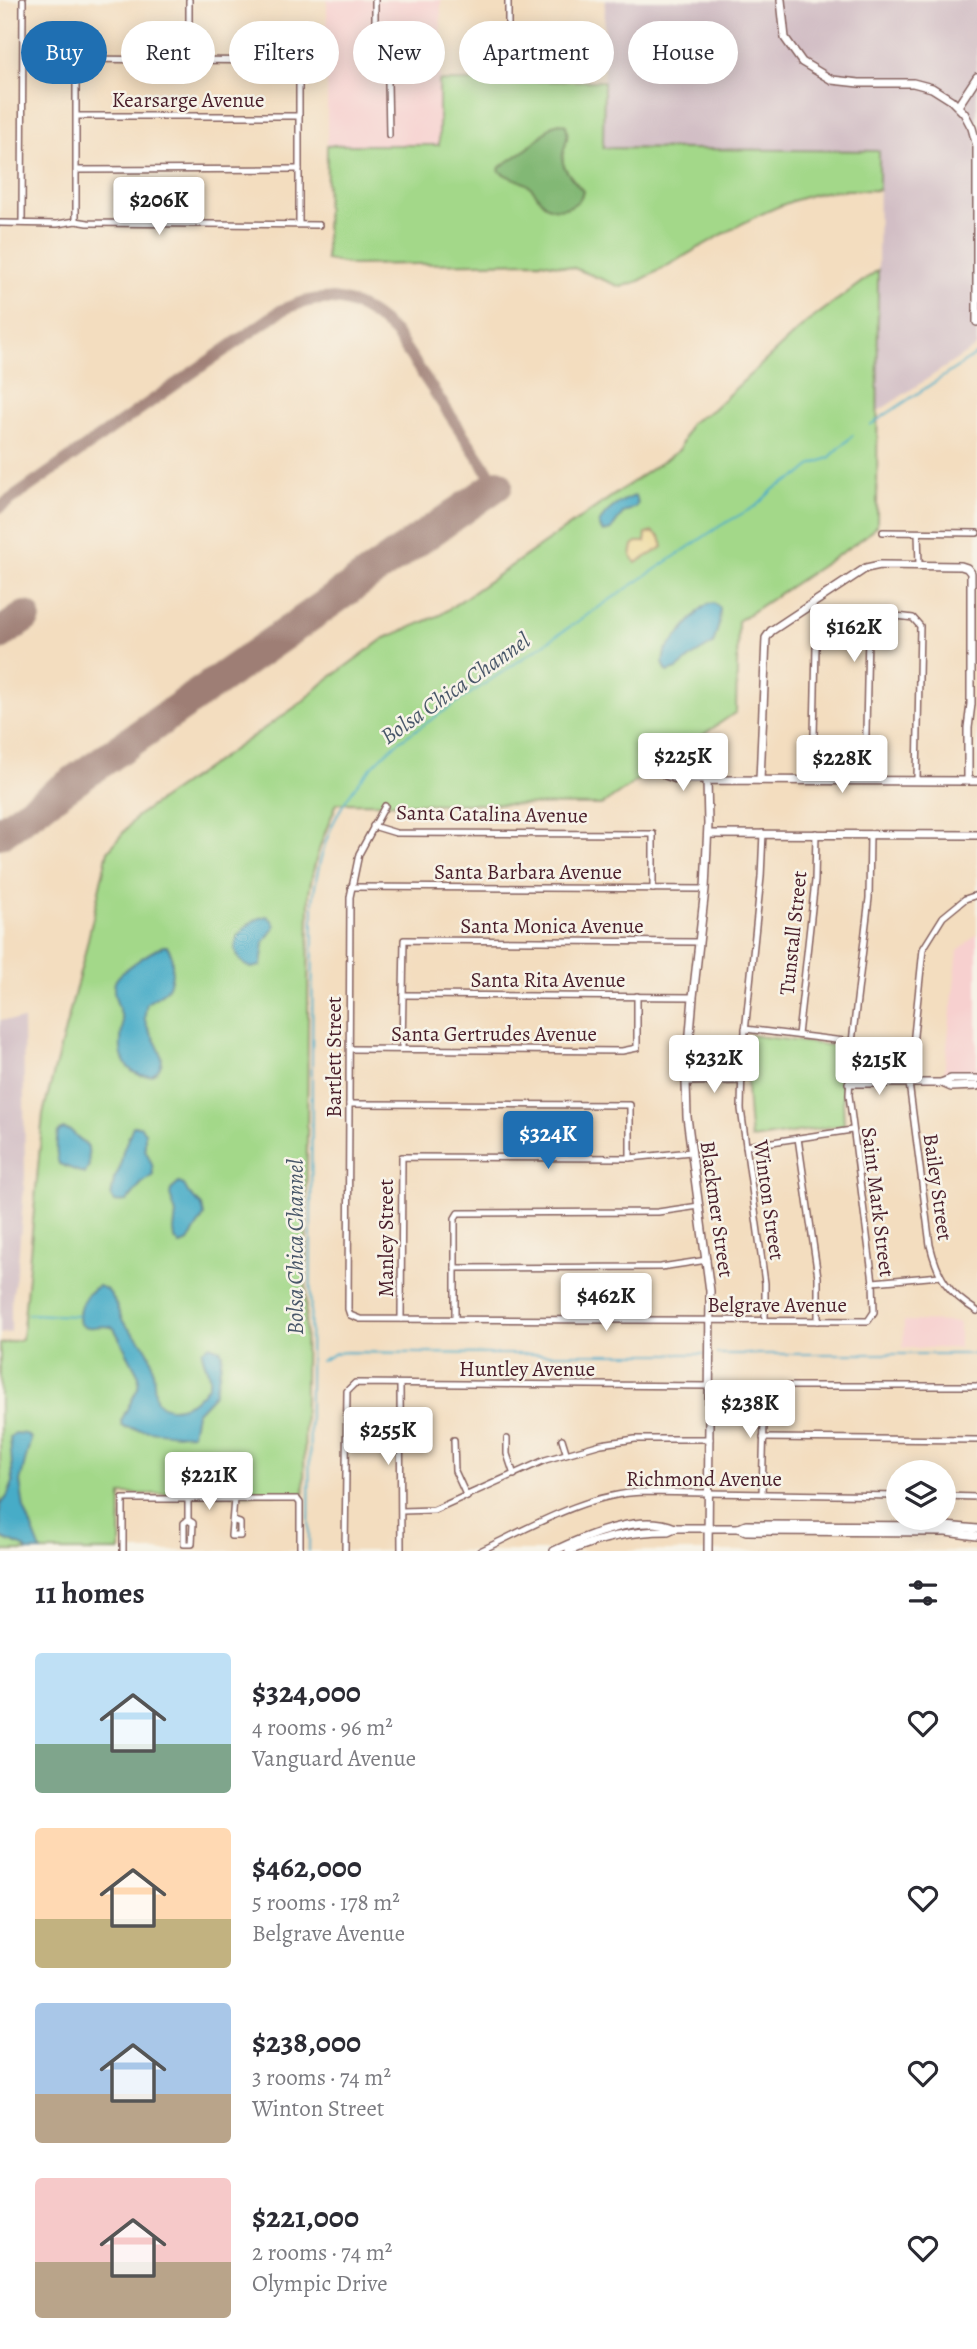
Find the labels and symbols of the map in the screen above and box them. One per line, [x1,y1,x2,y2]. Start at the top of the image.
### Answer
street label: Kearsarge Avenue [112,86,264,114]
pin: $206K [110,177,208,237]
pin: $162K [805,604,903,664]
water label: Bolsa Chica Channel [374,625,536,752]
pin: $225K [634,734,732,793]
pin: $228K [793,736,891,795]
street label: Santa Catalina Avenue [396,798,588,830]
street label: Santa Barbara Avenue [434,858,622,886]
street label: Tunstall Street [773,869,813,997]
street label: Santa Monica Avenue [460,912,644,940]
street label: Santa Rita Avenue [471,966,625,994]
street label: Bartlett Street [320,996,348,1118]
street label: Santa Gertrudes Avenue [391,1020,597,1048]
pin: $232K [665,1036,763,1095]
pin: $215K [830,1038,928,1097]
pin: $324K [499,1112,597,1171]
street label: Saint Mark Street [855,1126,901,1279]
street label: Bailey Street [917,1132,959,1242]
street label: Winton Street [747,1137,791,1262]
street label: Blackmer Street [694,1139,740,1279]
water label: Bolsa Chica Channel [280,1159,311,1335]
street label: Manley Street [372,1179,400,1297]
pin: $462K [557,1274,655,1333]
street label: Belgrave Avenue [707,1291,847,1319]
street label: Huntley Avenue [459,1355,595,1383]
pin: $238K [701,1380,799,1440]
pin: $255K [339,1408,437,1467]
pin: $221K [160,1452,258,1512]
street label: Richmond Avenue [626,1465,782,1493]

